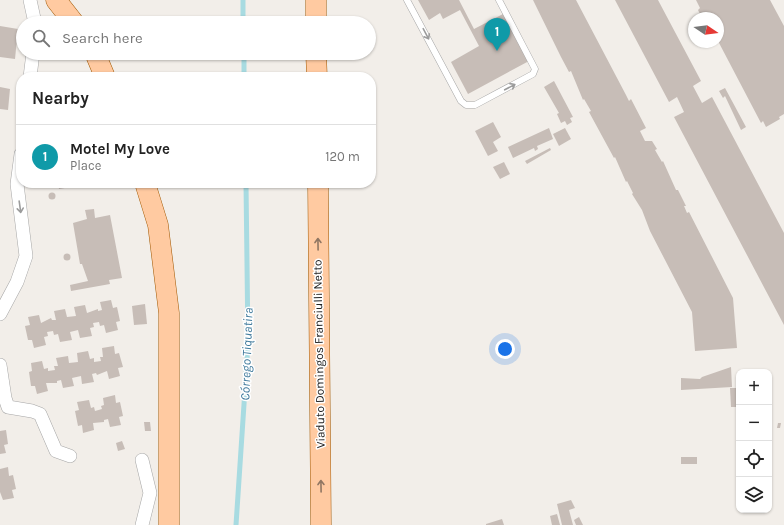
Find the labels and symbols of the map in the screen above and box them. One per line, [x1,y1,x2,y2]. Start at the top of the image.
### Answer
north arrow [688,12,724,48]
pin: 1 [484,18,510,51]
one-way arrow [422,28,430,40]
one-way arrow [503,82,515,90]
one-way arrow [16,200,24,213]
one-way arrow [314,238,322,251]
street label: Viaduto Domingos Franciulli Netto [310,259,328,449]
water label: Córrego Tiquatira [237,307,257,401]
your location [495,339,515,359]
one-way arrow [317,480,325,493]

